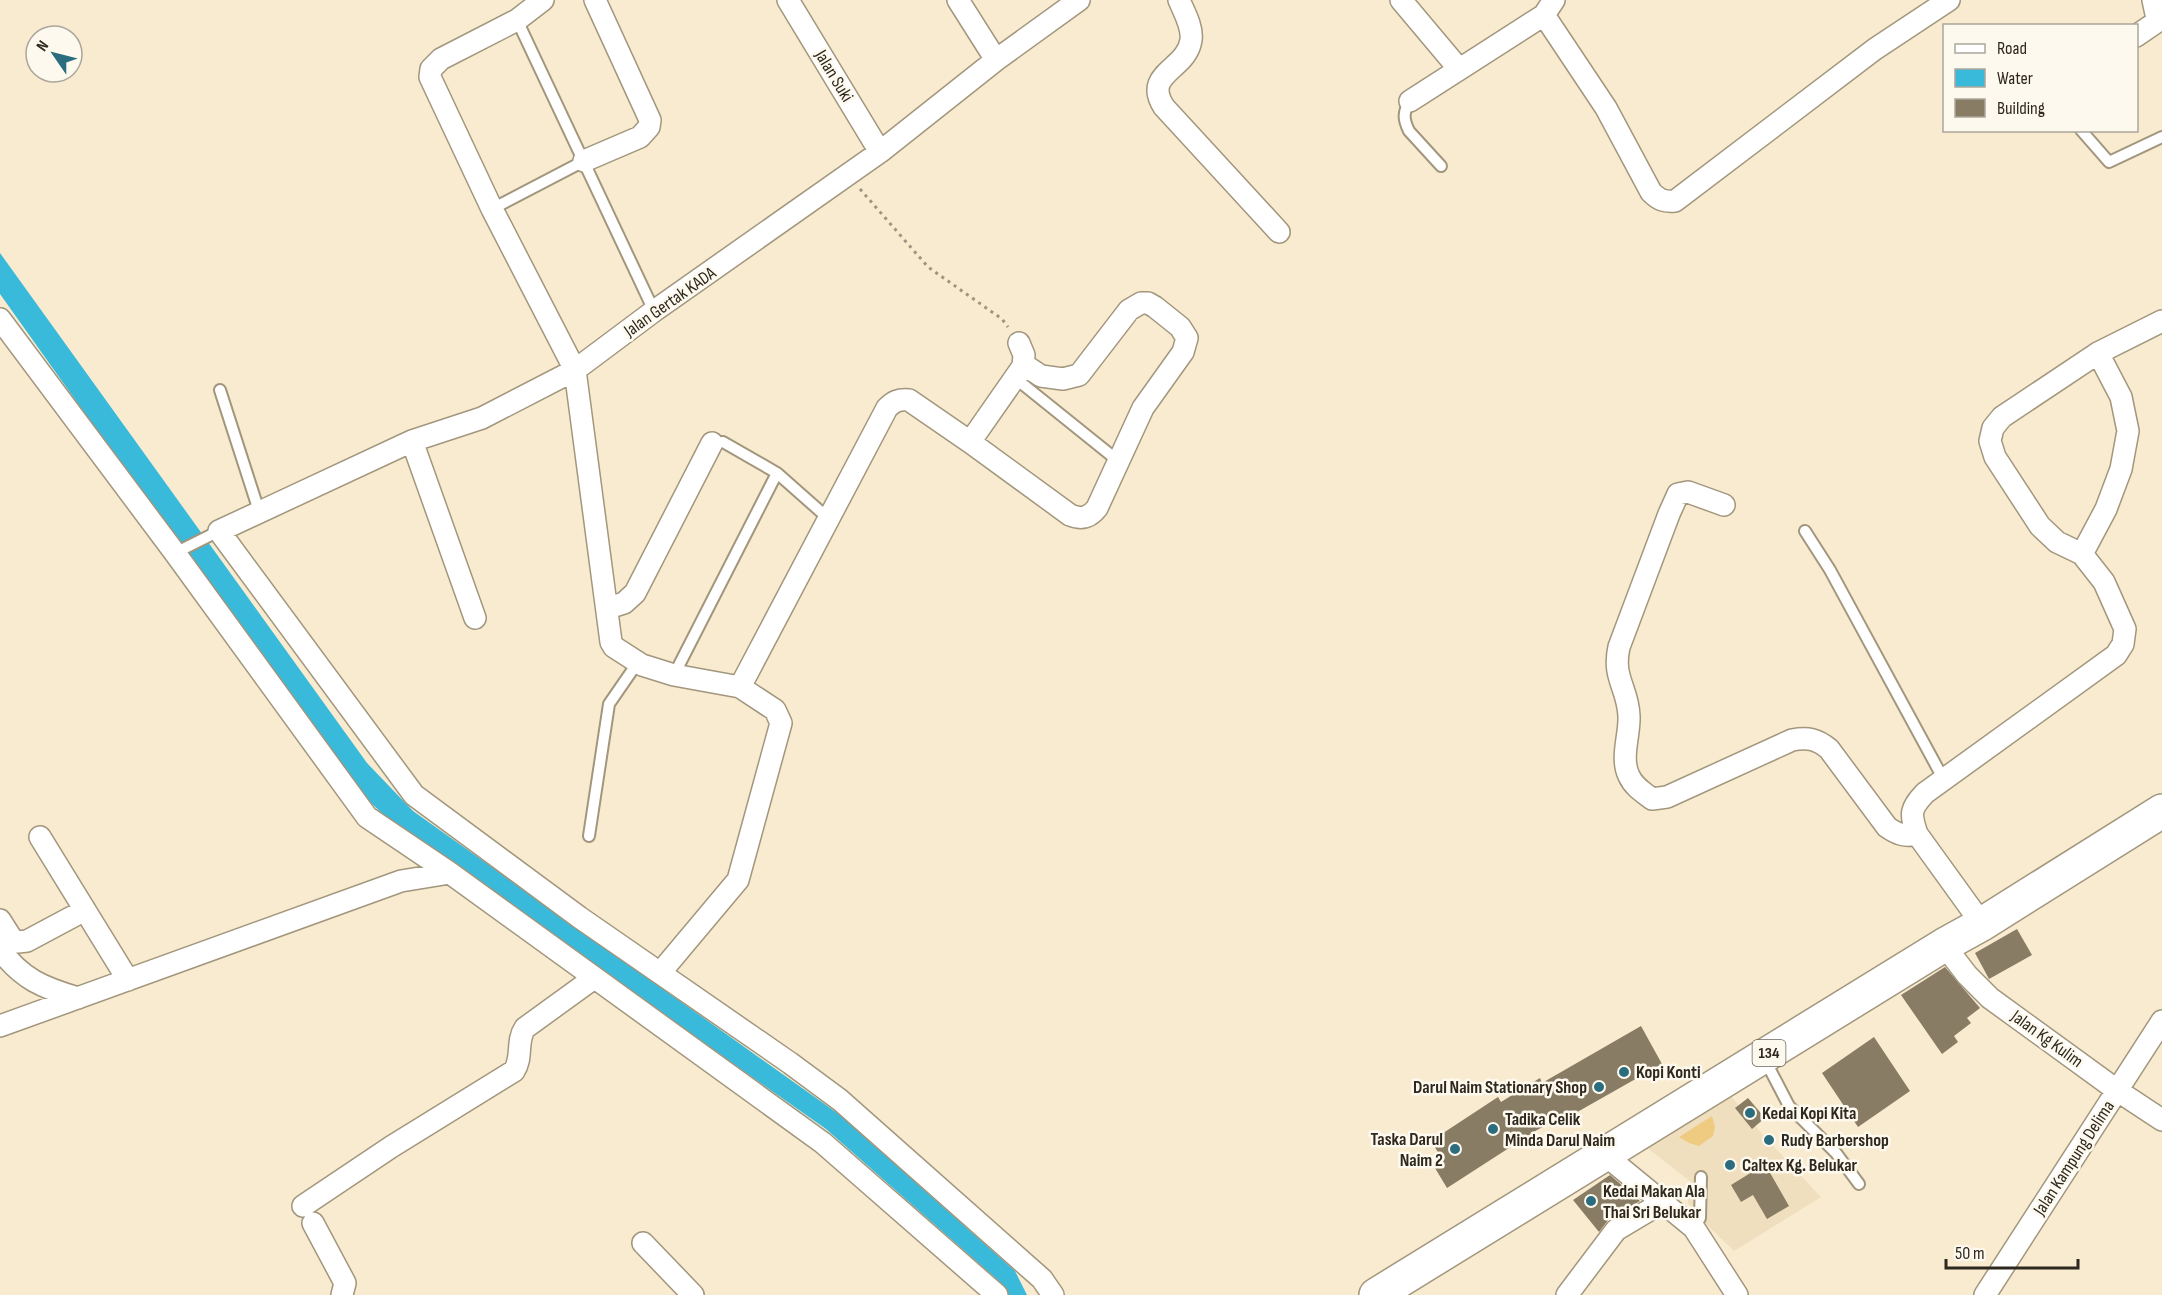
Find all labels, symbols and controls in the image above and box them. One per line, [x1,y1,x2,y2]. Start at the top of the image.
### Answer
north arrow [24,24,84,84]
legend [1943,24,2138,132]
text: N [33,37,53,55]
text: Road [1997,38,2027,59]
street label: Jalan Suki [810,45,858,106]
text: Water [1997,68,2033,89]
text: Building [1997,98,2045,119]
street label: Jalan Gertak KADA [619,262,720,342]
street label: Jalan Kg Kulim [2006,1005,2087,1072]
road number: 134 [1752,1040,1786,1066]
place label: Kopi Konti [1636,1062,1701,1083]
marker: Kopi Konti [1617,1065,1631,1079]
place label: Darul Naim Stationary Shop [1413,1077,1587,1098]
marker: Darul Naim Stationary Shop [1592,1080,1606,1094]
street label: Jalan Kampung Delima [2029,1097,2119,1220]
place label: Kedai Kopi Kita [1762,1103,1856,1124]
marker: Kedai Kopi Kita [1743,1106,1757,1120]
place label: Tadika Celik Minda Darul Naim [1505,1109,1615,1151]
marker: Tadika Celik Minda Darul Naim [1486,1122,1500,1136]
place label: Taska Darul Naim 2 [1371,1129,1443,1171]
place label: Rudy Barbershop [1781,1130,1889,1151]
marker: Rudy Barbershop [1762,1133,1776,1147]
marker: Taska Darul Naim 2 [1448,1142,1462,1156]
place label: Caltex Kg. Belukar [1742,1155,1858,1176]
marker: Caltex Kg. Belukar [1723,1158,1737,1172]
place label: Kedai Makan Ala Thai Sri Belukar [1603,1181,1705,1223]
marker: Kedai Makan Ala Thai Sri Belukar [1584,1194,1598,1208]
scale bar [1946,1232,2078,1270]
text: 50 m [1955,1243,1985,1264]

